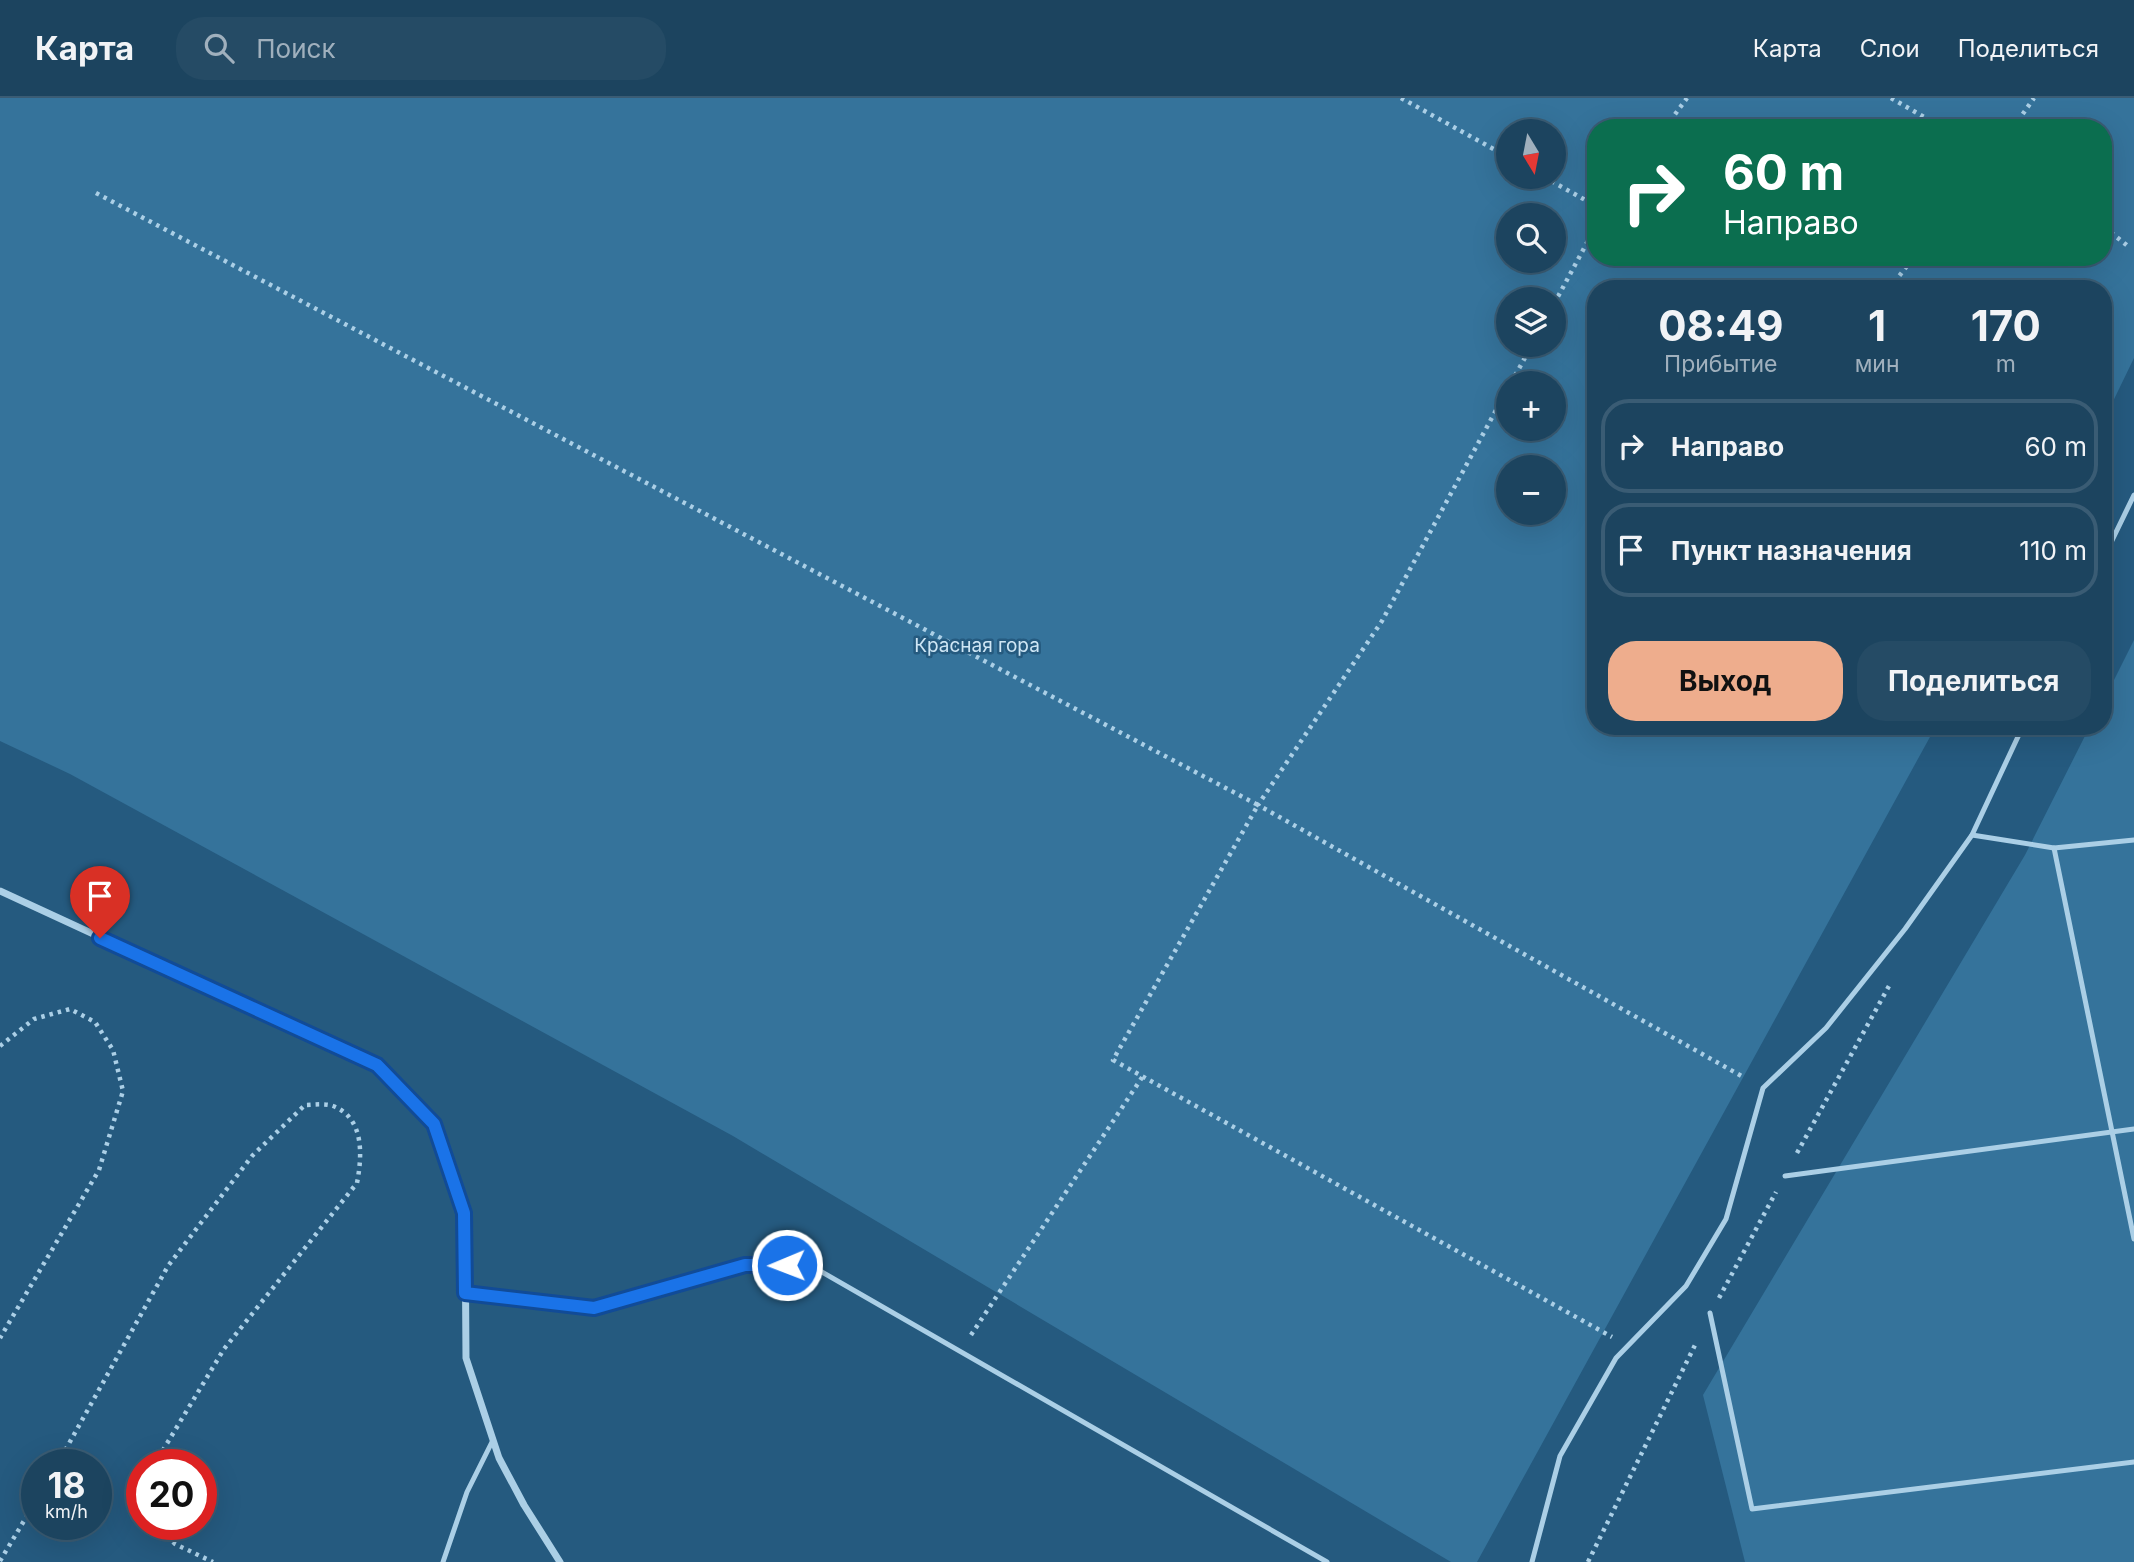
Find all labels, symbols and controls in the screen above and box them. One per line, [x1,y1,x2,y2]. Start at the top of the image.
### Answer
search box [176,17,666,80]
text: Карта [35,28,134,68]
icon: search [200,29,238,67]
text: Поиск [256,33,335,64]
text: Карта [1753,34,1822,63]
text: Слои [1860,34,1920,63]
text: Поделиться [1958,34,2099,63]
north arrow [1496,119,1566,189]
map controls [1496,119,1566,525]
text: 60 m [1723,143,1844,202]
icon: right [1608,147,1699,238]
button: search [1496,203,1566,273]
text: Направо [1723,203,1859,242]
button: layers [1496,287,1566,357]
text: 08:49 [1658,300,1784,351]
text: 1 [1868,300,1886,351]
text: 170 [1971,300,2041,351]
text: Прибытие [1664,350,1778,378]
text: мин [1855,350,1900,378]
text: m [1996,350,2016,378]
button: + [1496,371,1566,441]
icon: right [1612,427,1650,465]
text: Направо [1671,431,1784,462]
text: 60 m [2024,431,2087,462]
button: − [1496,455,1566,525]
icon: arrive [1612,531,1650,569]
text: Пункт назначения [1671,535,1912,566]
text: 110 m [2019,535,2087,566]
park label: Красная гора [914,634,1040,657]
button: Выход [1608,641,1843,721]
button: Поделиться [1857,641,2091,721]
pin [70,866,130,938]
icon: arrive [81,877,119,915]
position arrow [750,1228,824,1302]
speed limit sign: 20 [126,1449,217,1540]
text: 18 [48,1464,85,1506]
text: km/h [45,1501,88,1522]

